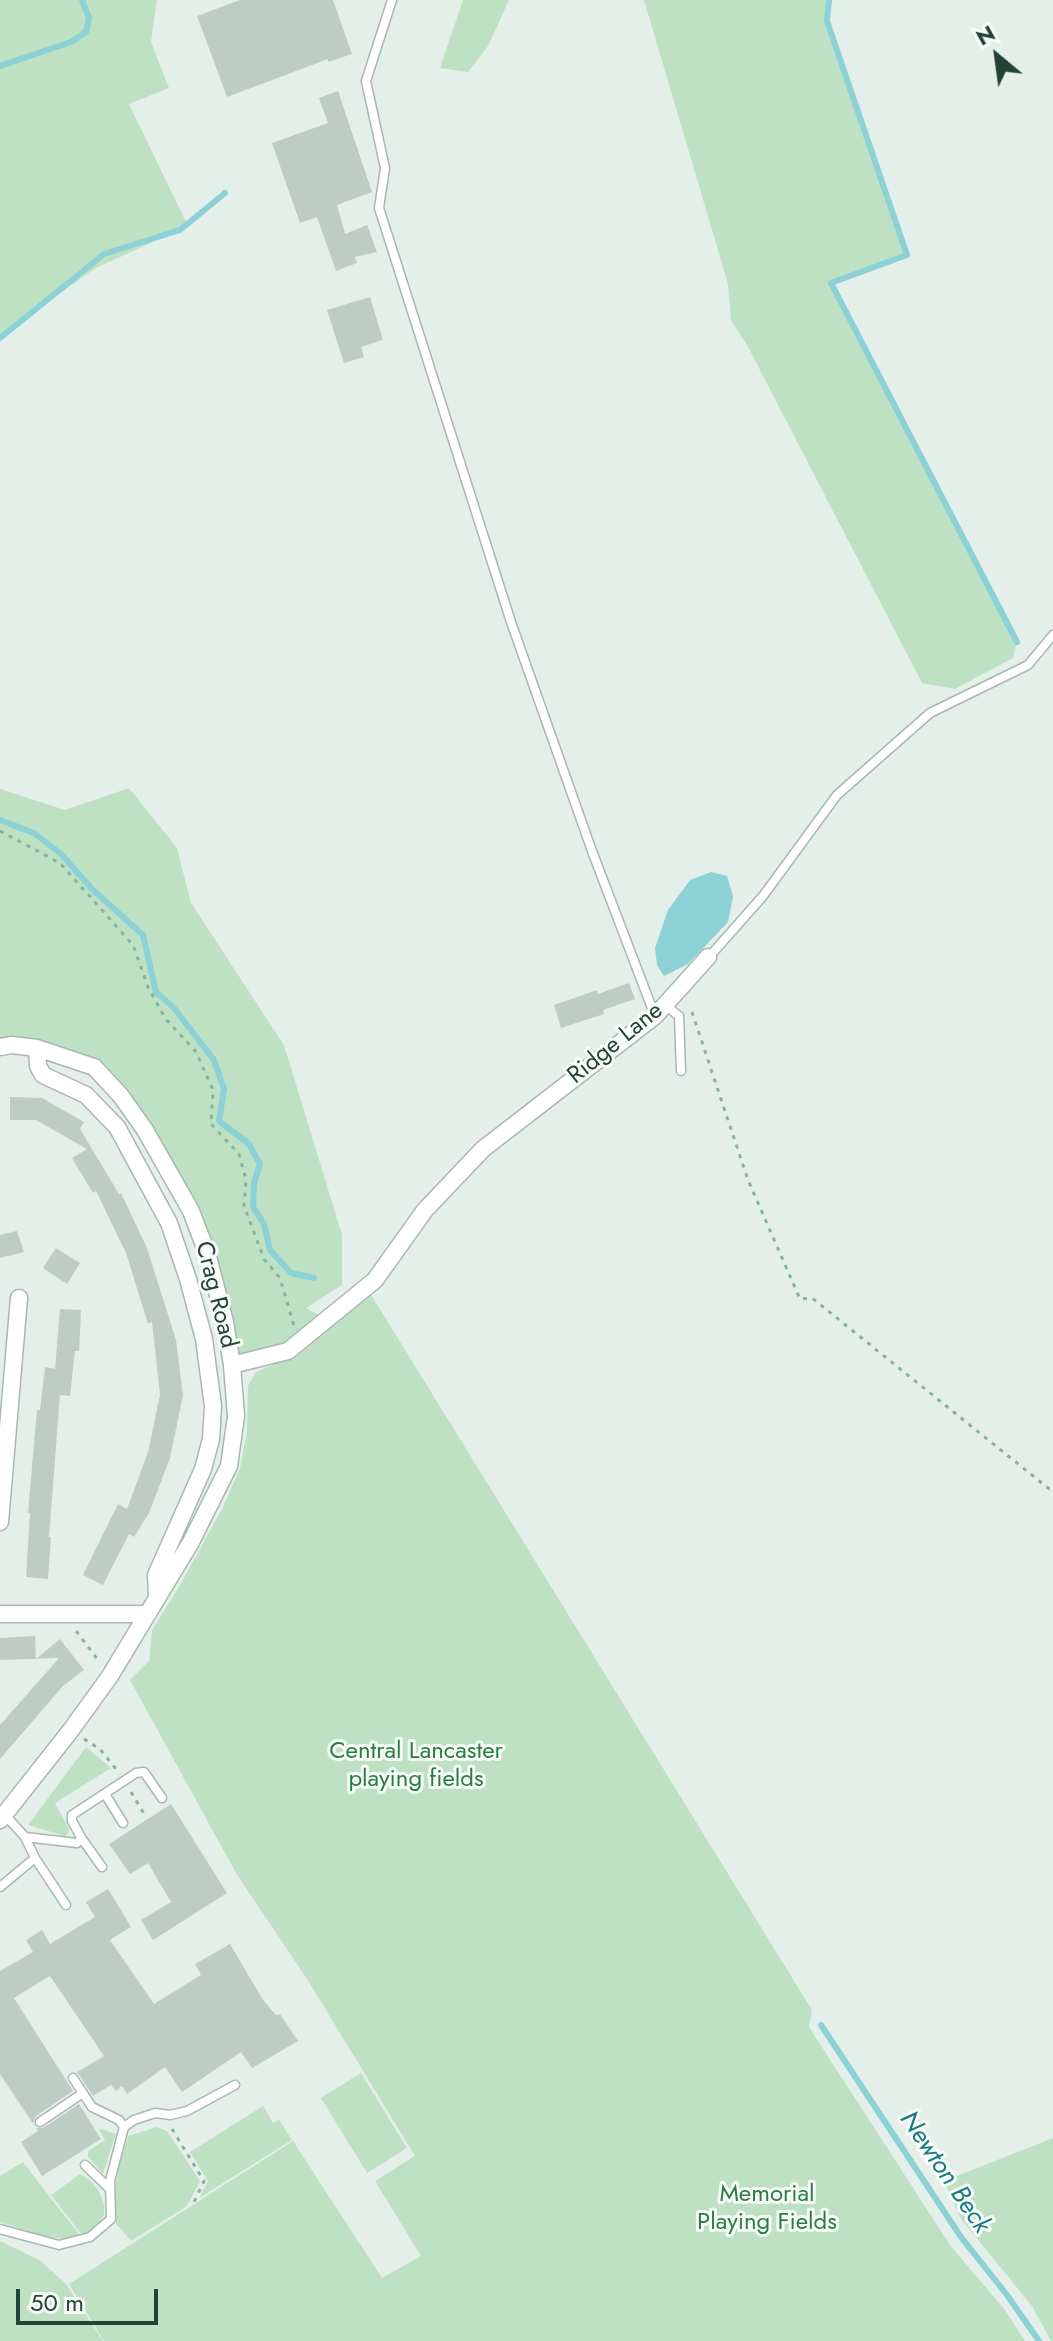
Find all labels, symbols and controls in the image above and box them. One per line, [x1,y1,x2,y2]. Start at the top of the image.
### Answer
north arrow [957,16,1037,96]
text: N [970,17,1001,53]
street label: Ridge Lane [563,997,669,1091]
street label: Crag Road [188,1239,242,1351]
park label: Central Lancaster playing fields [329,1738,503,1794]
water label: Newton Beck [892,2106,996,2240]
park label: Memorial Playing Fields [697,2181,837,2237]
scale bar [20,2273,162,2323]
text: 50 m [30,2285,84,2320]

